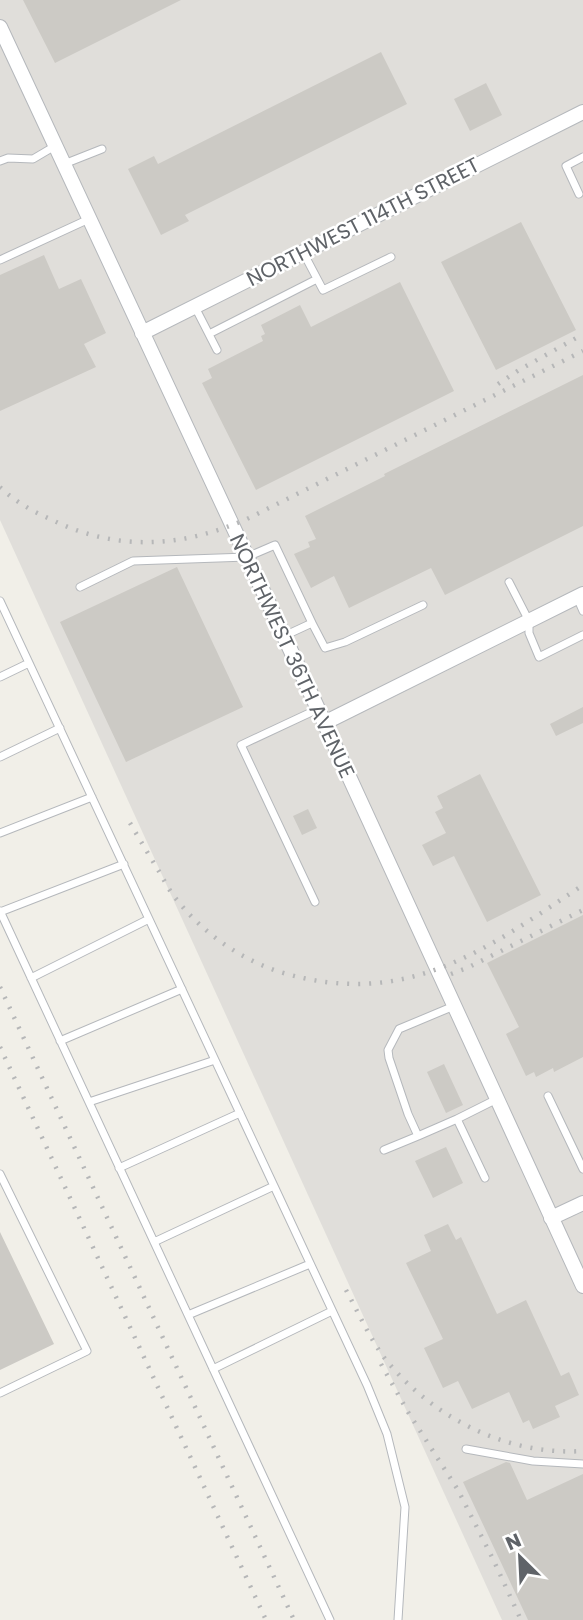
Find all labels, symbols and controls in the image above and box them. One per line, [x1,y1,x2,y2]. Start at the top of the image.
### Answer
street label: NORTHWEST 114TH STREET [241,150,484,293]
street label: NORTHWEST 36TH AVENUE [223,529,362,783]
north arrow [485,1522,555,1592]
text: N [501,1527,525,1557]

